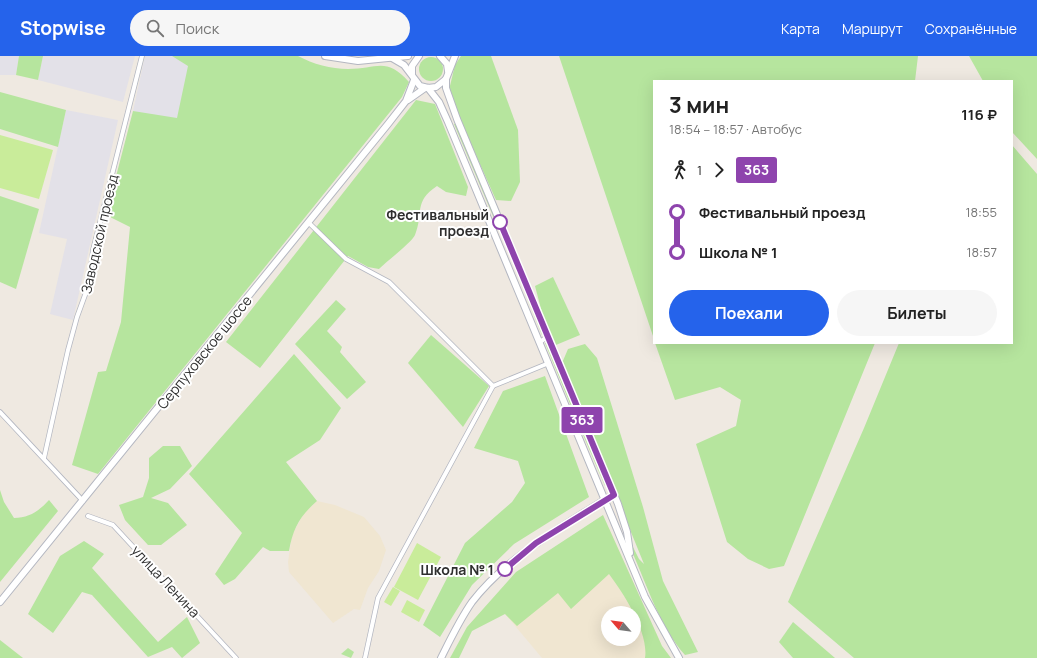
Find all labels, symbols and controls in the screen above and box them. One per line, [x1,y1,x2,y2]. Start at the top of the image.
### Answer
search box [130,10,410,46]
text: Stopwise [20,15,106,41]
icon: search [144,17,166,39]
text: Поиск [176,18,219,39]
text: Карта [781,19,820,38]
text: Маршрут [842,19,903,38]
text: Сохранённые [925,19,1017,38]
text: 3 мин [669,90,729,120]
text: 116 ₽ [961,104,997,125]
text: 18:54 – 18:57 · Автобус [669,120,802,138]
icon: walk [669,159,691,181]
icon: forward [708,159,730,181]
text: 363 [744,160,769,179]
text: 1 [697,161,702,179]
street label: Заводской проезд [76,173,122,295]
text: Фестивальный проезд [699,202,865,223]
text: 18:55 [965,203,997,221]
place label: Фестивальный проезд [387,205,489,240]
marker: Фестивальный проезд [492,214,508,230]
text: Школа № 1 [699,242,778,263]
text: 18:57 [966,243,997,261]
button: Поехали [669,290,829,336]
button: Билеты [837,290,997,336]
street label: Серпуховское шоссе [152,291,256,413]
line badge: 363 [559,407,605,433]
text: 363 [570,410,594,429]
street label: улица Ленина [127,541,205,621]
place label: Школа № 1 [421,560,494,579]
marker: Школа № 1 [497,561,513,577]
north arrow [601,606,641,646]
map controls [601,606,641,646]

